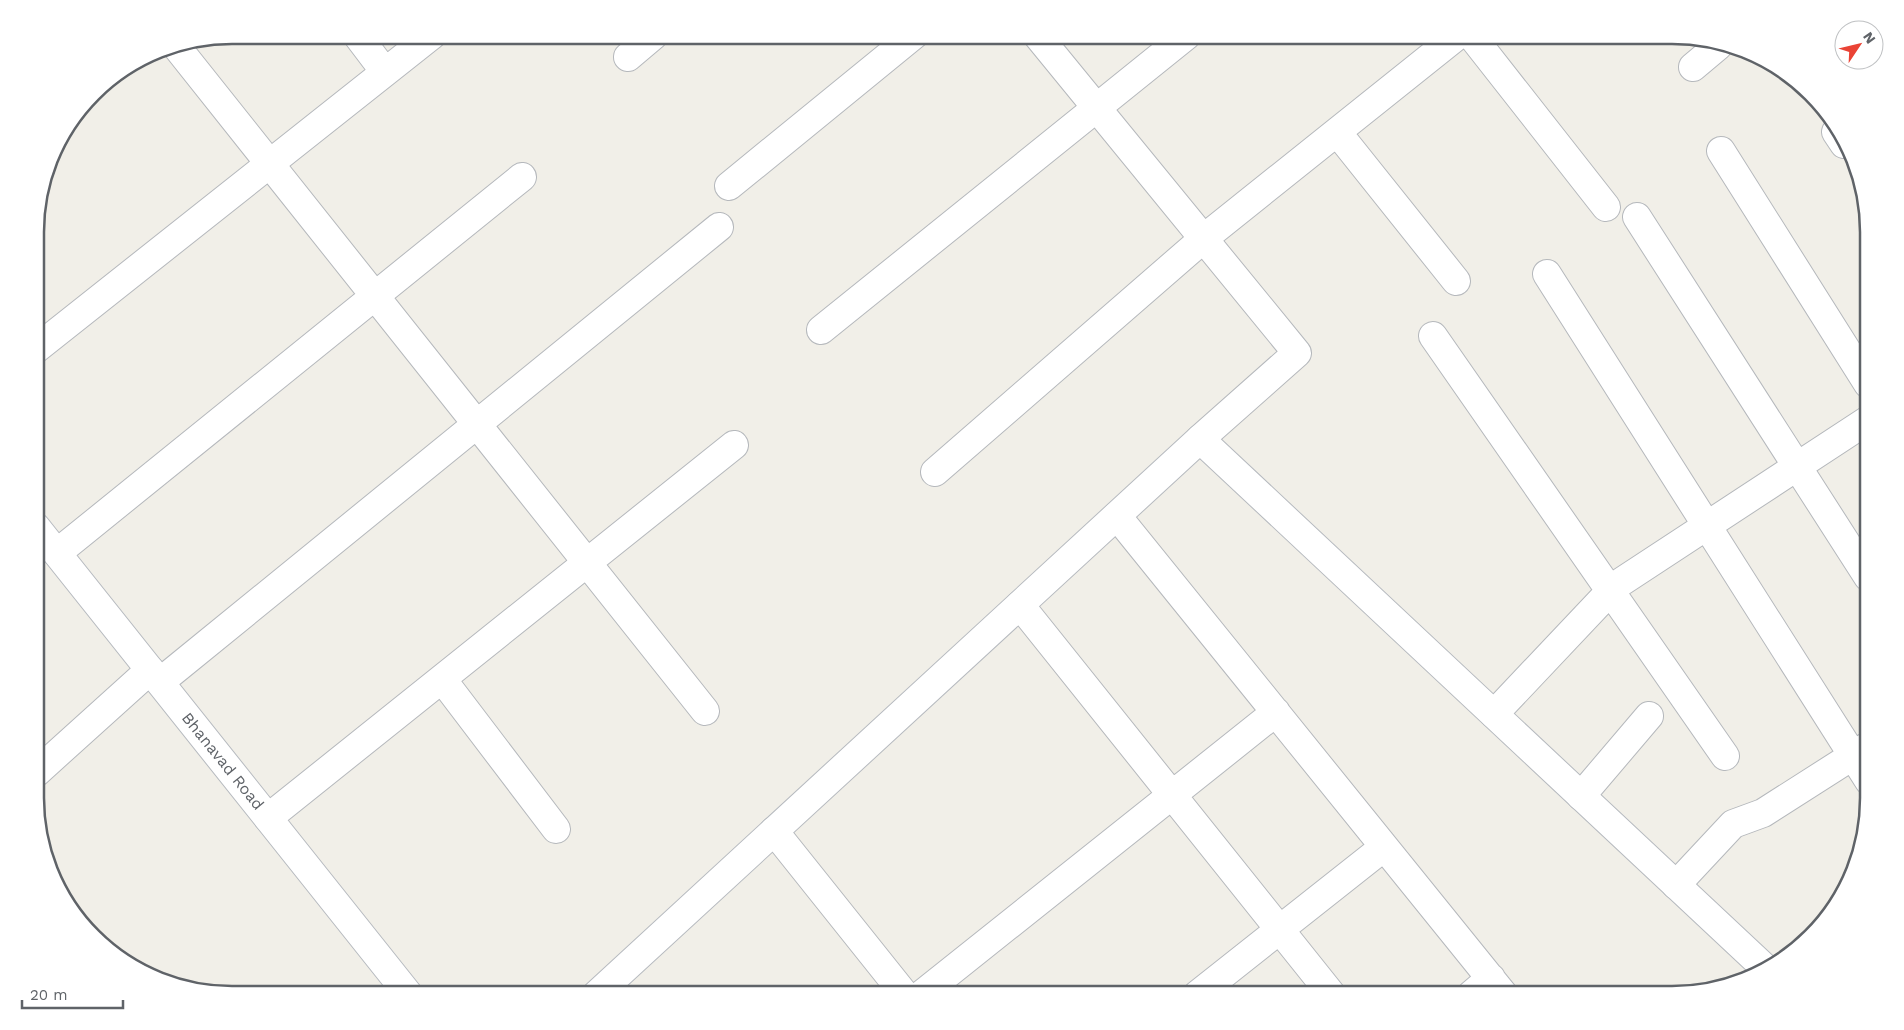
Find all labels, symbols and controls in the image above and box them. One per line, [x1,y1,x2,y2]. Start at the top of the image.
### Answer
north arrow [1834,20,1884,70]
text: N [1860,29,1879,46]
street label: Bhanavad Road [178,708,268,814]
scale bar [22,978,124,1010]
text: 20 m [30,986,68,1004]

